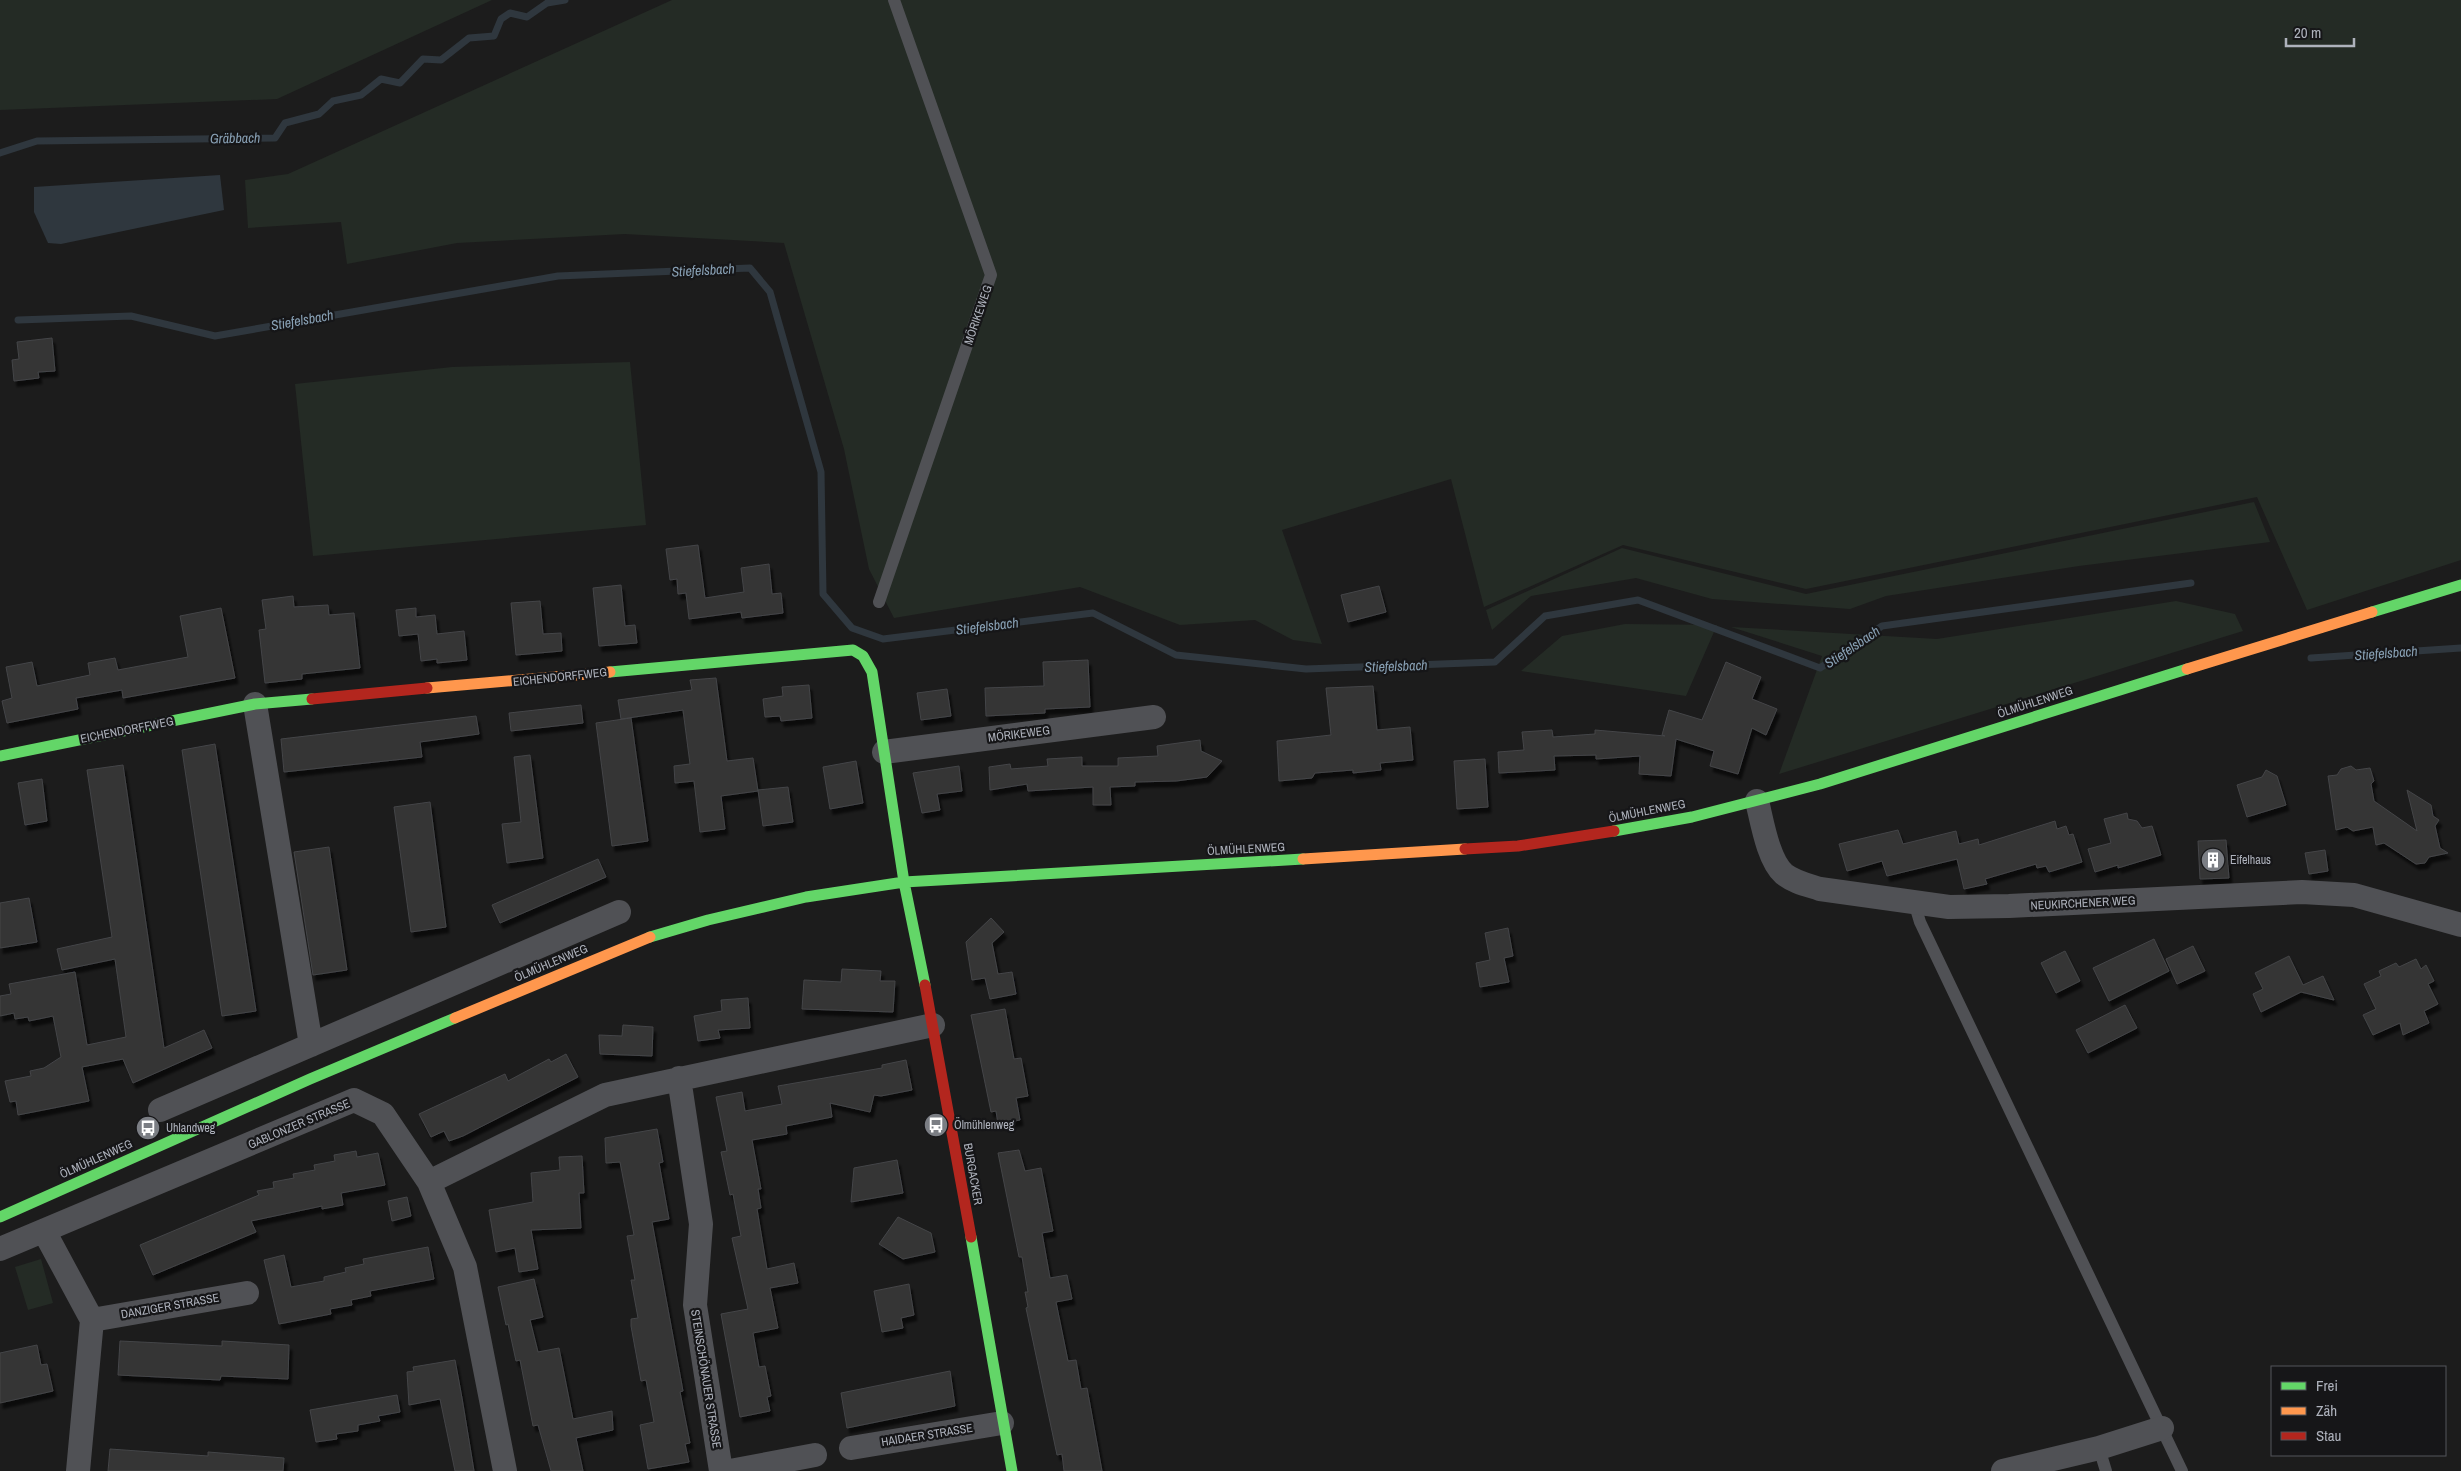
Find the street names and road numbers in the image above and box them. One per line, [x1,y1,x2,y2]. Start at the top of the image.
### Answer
street label: MÖRIKEWEG [959,283,996,347]
street label: EICHENDORFFWEG [512,664,608,690]
street label: ÖLMÜHLENWEG [1995,681,2075,722]
street label: EICHENDORFFWEG [79,713,175,747]
street label: MÖRIKEWEG [987,721,1051,746]
street label: ÖLMÜHLENWEG [1607,795,1687,826]
street label: ÖLMÜHLENWEG [1206,838,1285,859]
street label: NEUKIRCHENER WEG [2030,892,2136,914]
street label: ÖLMÜHLENWEG [511,939,590,986]
street label: GABLONZER STRASSE [246,1095,352,1153]
street label: ÖLMÜHLENWEG [57,1135,135,1182]
street label: BURGACKER [960,1142,986,1206]
street label: DANZIGER STRASSE [120,1289,220,1323]
street label: STEINSCHÖNAUER STRASSE [687,1308,726,1450]
street label: HAIDAER STRASSE [880,1420,974,1450]

